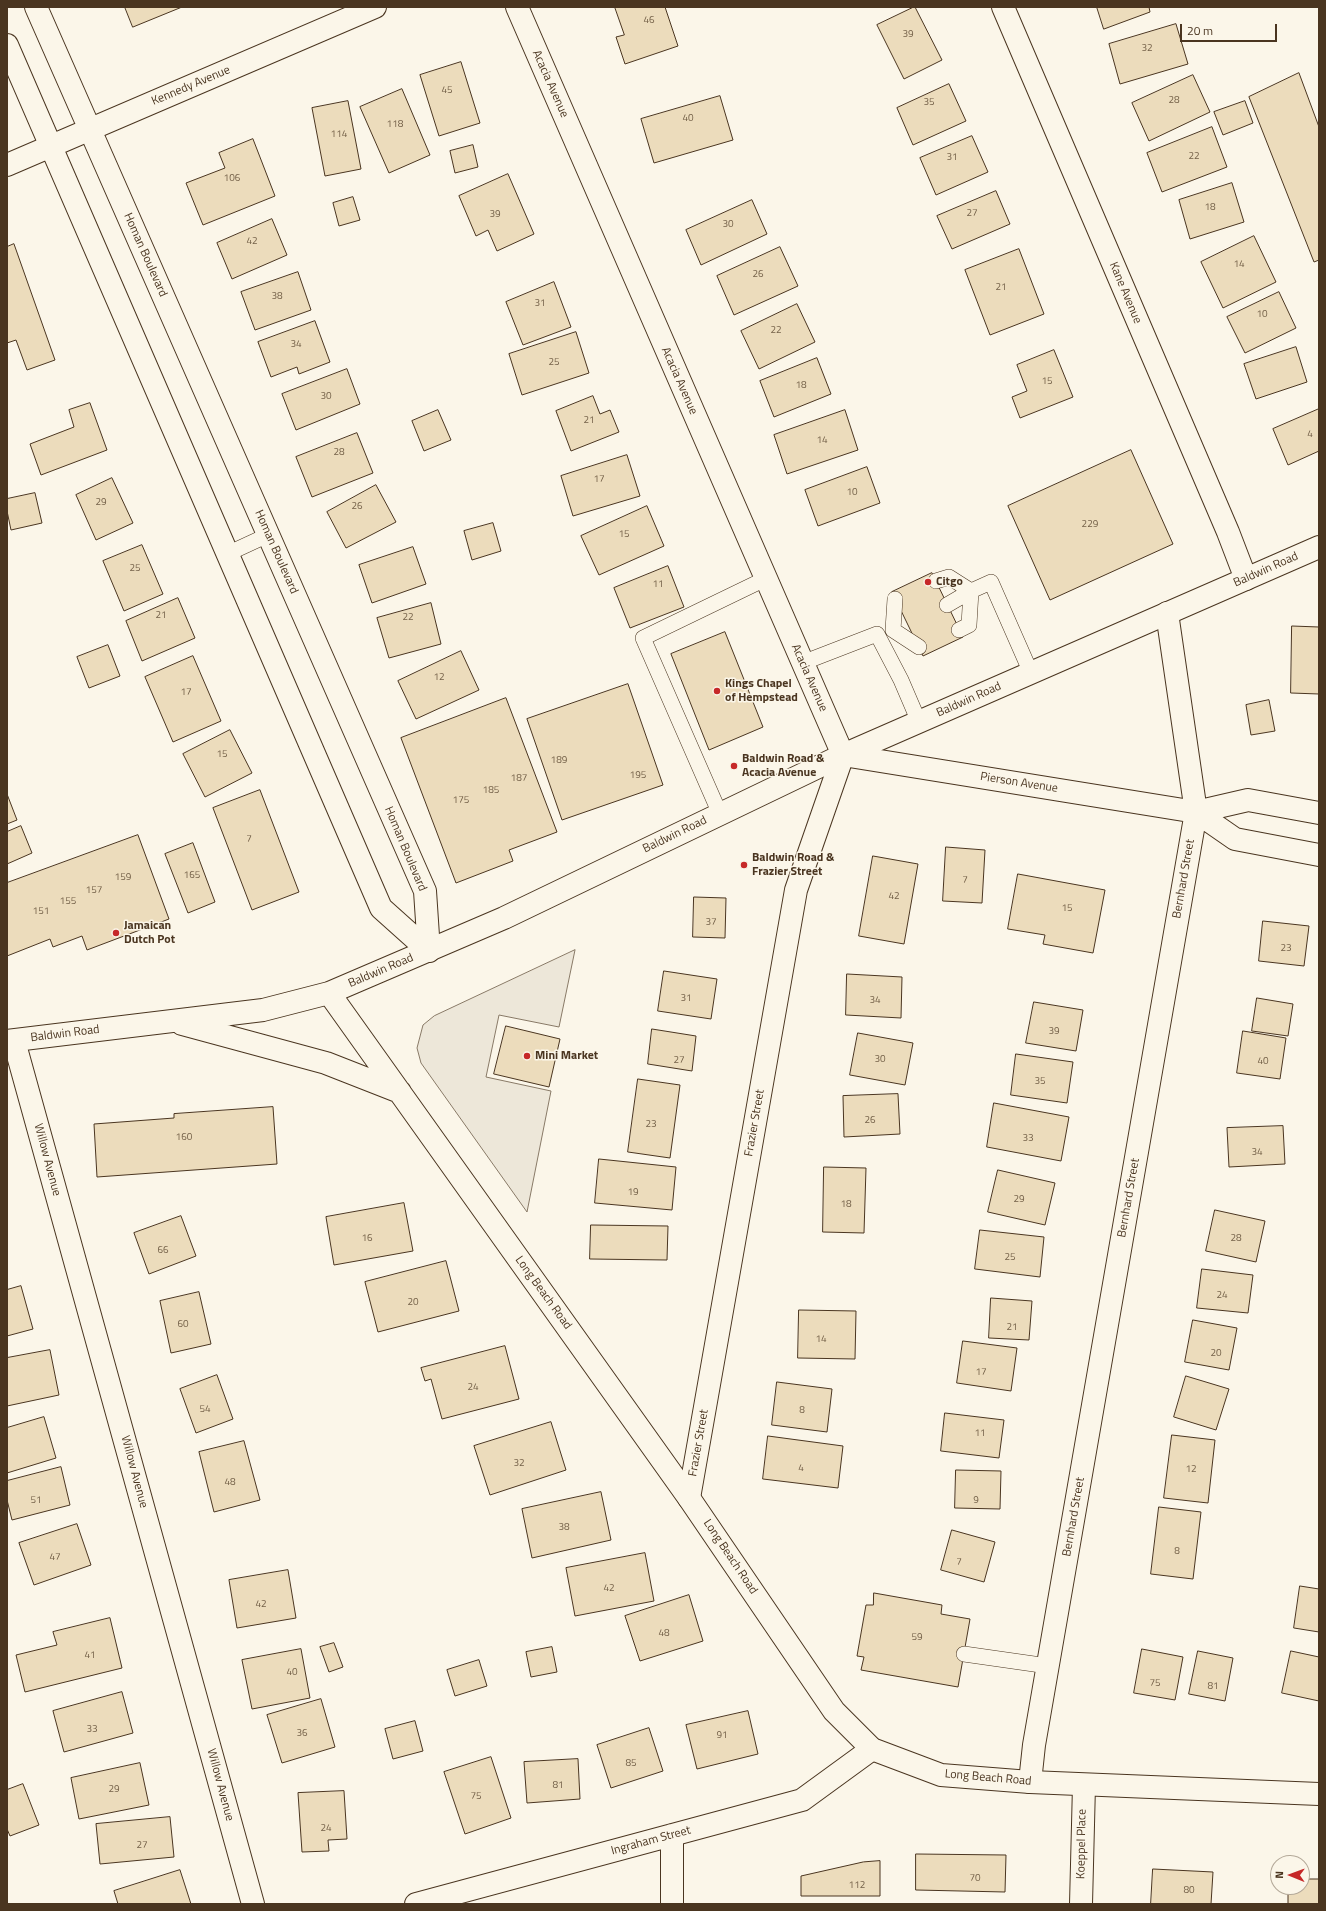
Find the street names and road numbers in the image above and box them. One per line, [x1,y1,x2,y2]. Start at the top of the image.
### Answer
street label: Acacia Avenue [529,48,571,120]
street label: Kennedy Avenue [150,63,232,109]
street label: Homan Boulevard [120,211,170,299]
street label: Kane Avenue [1106,260,1144,326]
street label: Acacia Avenue [658,345,700,417]
street label: Homan Boulevard [251,508,301,596]
street label: Baldwin Road [1231,549,1301,591]
street label: Acacia Avenue [788,642,830,714]
street label: Baldwin Road [934,679,1004,721]
street label: Pierson Avenue [979,770,1059,796]
street label: Homan Boulevard [381,805,429,893]
street label: Baldwin Road [641,813,709,857]
street label: Bernhard Street [1170,838,1198,920]
street label: Baldwin Road [346,951,416,991]
street label: Baldwin Road [30,1023,100,1045]
street label: Frazier Street [742,1088,768,1158]
street label: Willow Avenue [30,1122,64,1198]
street label: Bernhard Street [1115,1157,1143,1239]
street label: Long Beach Road [512,1254,574,1332]
street label: Frazier Street [686,1408,712,1478]
street label: Willow Avenue [117,1434,151,1510]
street label: Bernhard Street [1060,1476,1088,1558]
street label: Long Beach Road [700,1517,760,1597]
street label: Willow Avenue [203,1747,237,1823]
street label: Long Beach Road [944,1767,1032,1789]
street label: Koeppel Place [1074,1809,1090,1879]
street label: Ingraham Street [610,1823,692,1859]

